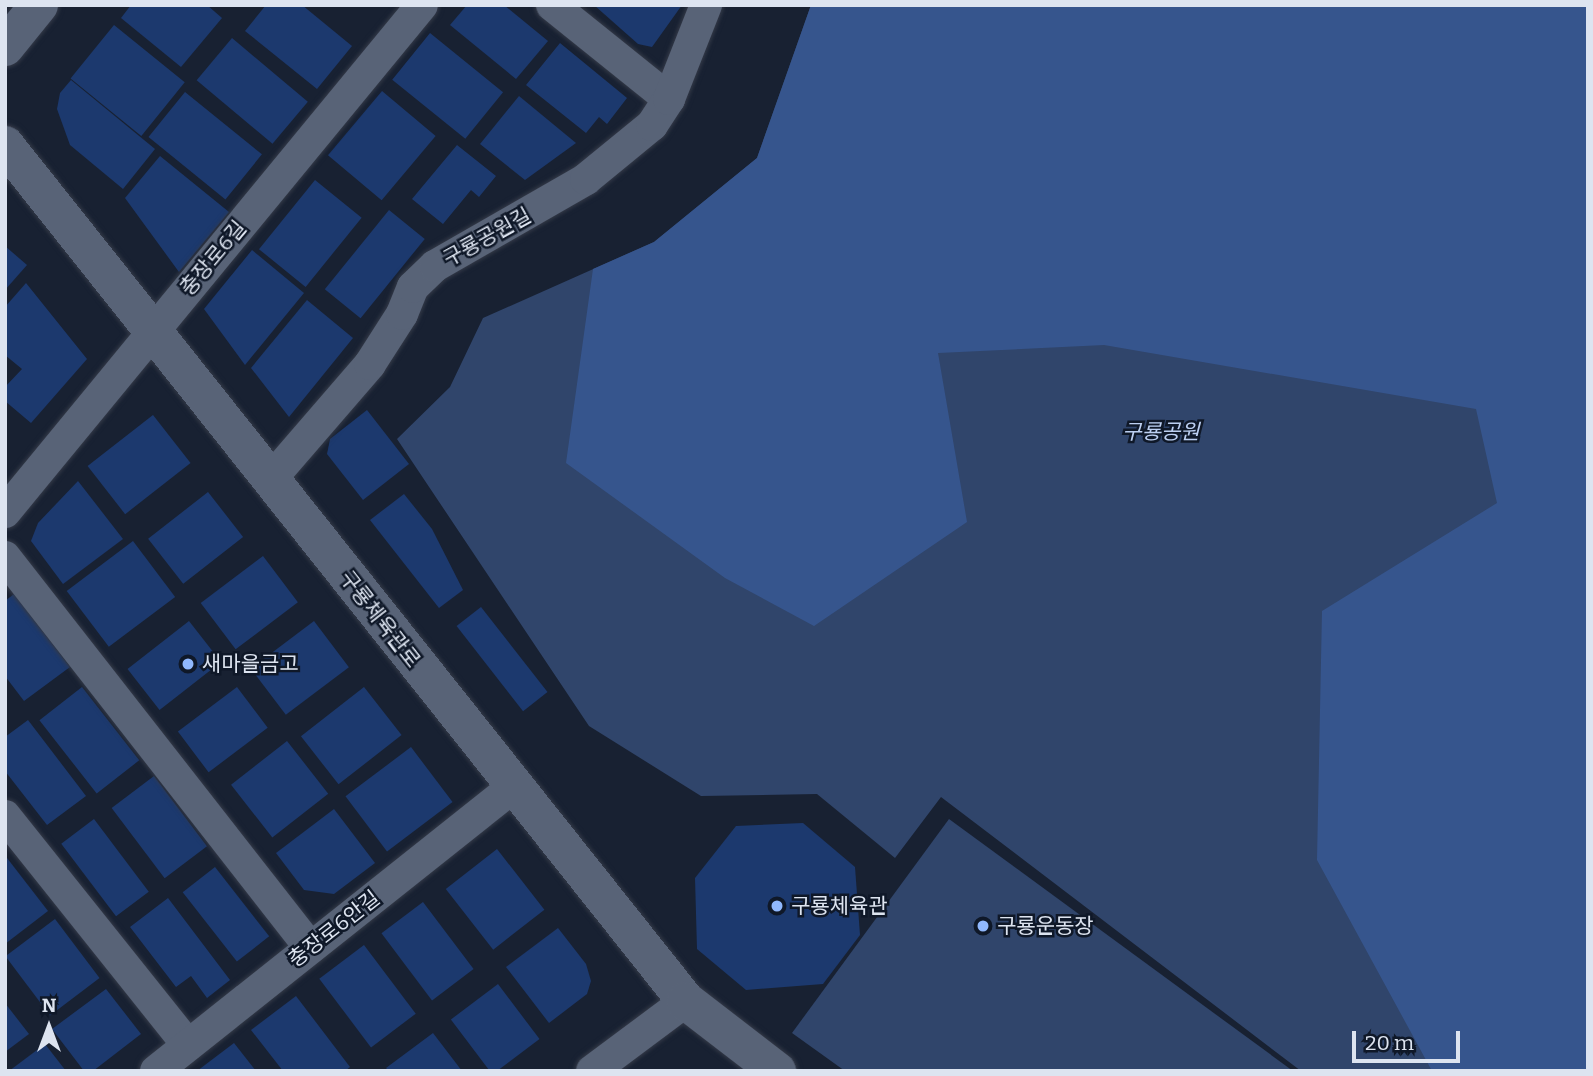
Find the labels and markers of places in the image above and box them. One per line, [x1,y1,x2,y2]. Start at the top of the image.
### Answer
place label: 새마을금고 [202,651,299,677]
marker: 새마을금고 [180,656,196,672]
place label: 구룡체육관 [791,893,888,919]
marker: 구룡체육관 [769,898,785,914]
place label: 구룡운동장 [997,913,1094,939]
marker: 구룡운동장 [975,918,991,934]

